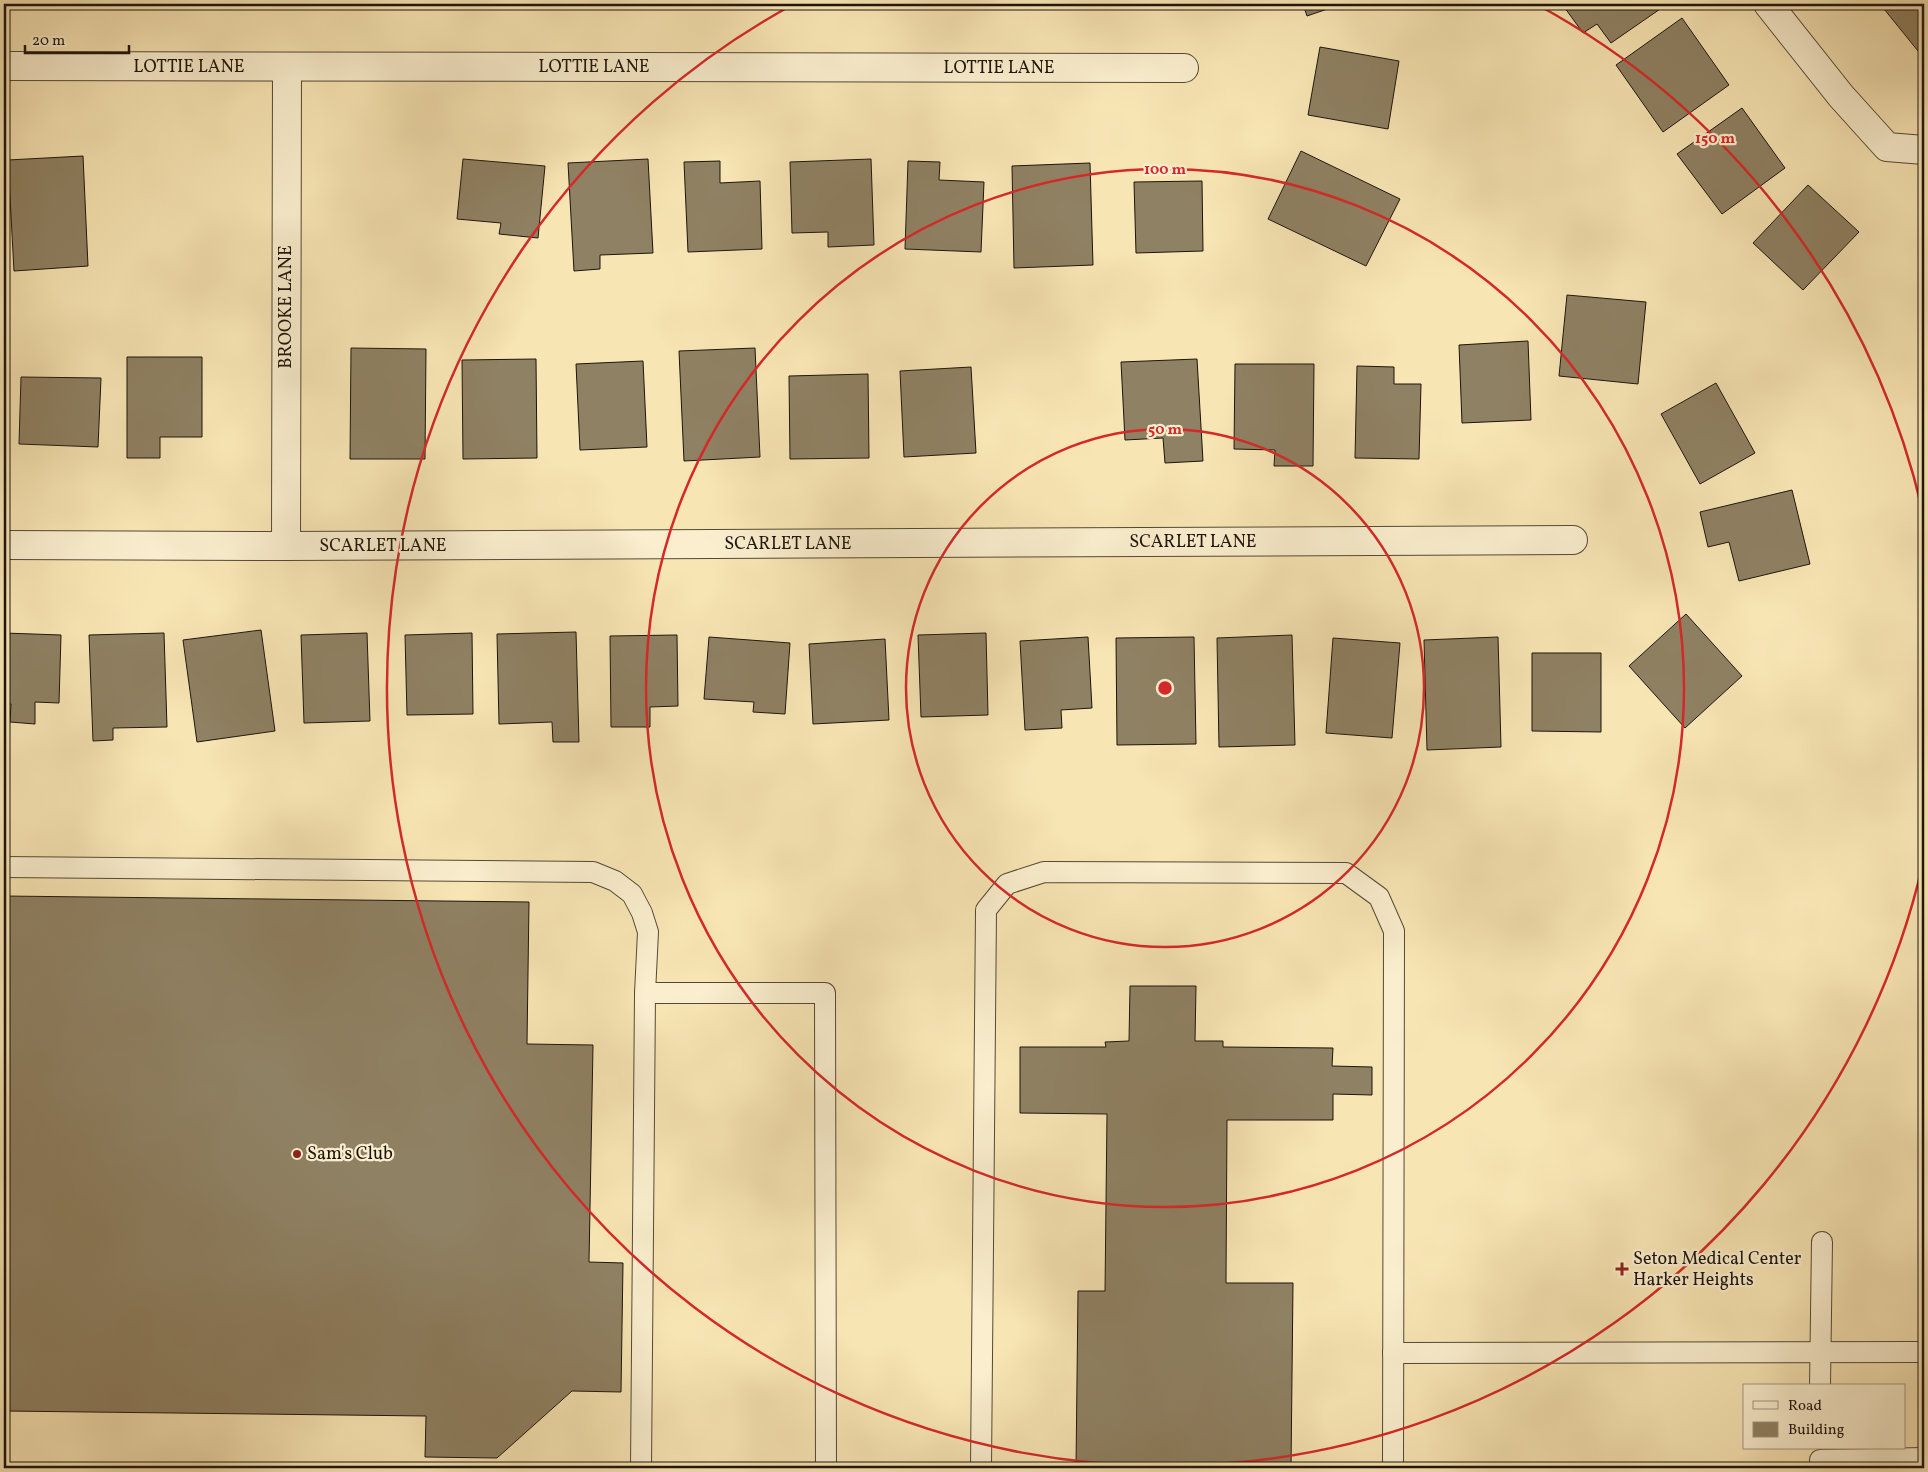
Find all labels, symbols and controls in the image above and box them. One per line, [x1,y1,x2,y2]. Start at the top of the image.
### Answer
scale bar [25,22,129,54]
text: 20 m [32,31,65,52]
street label: LOTTIE LANE [133,55,245,80]
street label: LOTTIE LANE [538,55,650,80]
street label: LOTTIE LANE [943,56,1055,81]
text: 150 m [1695,129,1735,150]
text: 100 m [1144,160,1187,181]
street label: BROOKE LANE [274,245,299,369]
text: 50 m [1148,420,1182,441]
street label: SCARLET LANE [1129,530,1257,555]
street label: SCARLET LANE [724,532,852,557]
street label: SCARLET LANE [319,534,447,559]
centre of rings [1156,679,1174,697]
place label: Sam's Club [307,1142,393,1167]
marker: Sam's Club [291,1148,303,1160]
place label: Seton Medical Center Harker Heights [1633,1247,1802,1293]
marker: Seton Medical Center Harker Heights [1615,1262,1629,1276]
legend [1743,1384,1906,1450]
text: Road [1788,1396,1822,1417]
text: Building [1788,1420,1845,1441]

